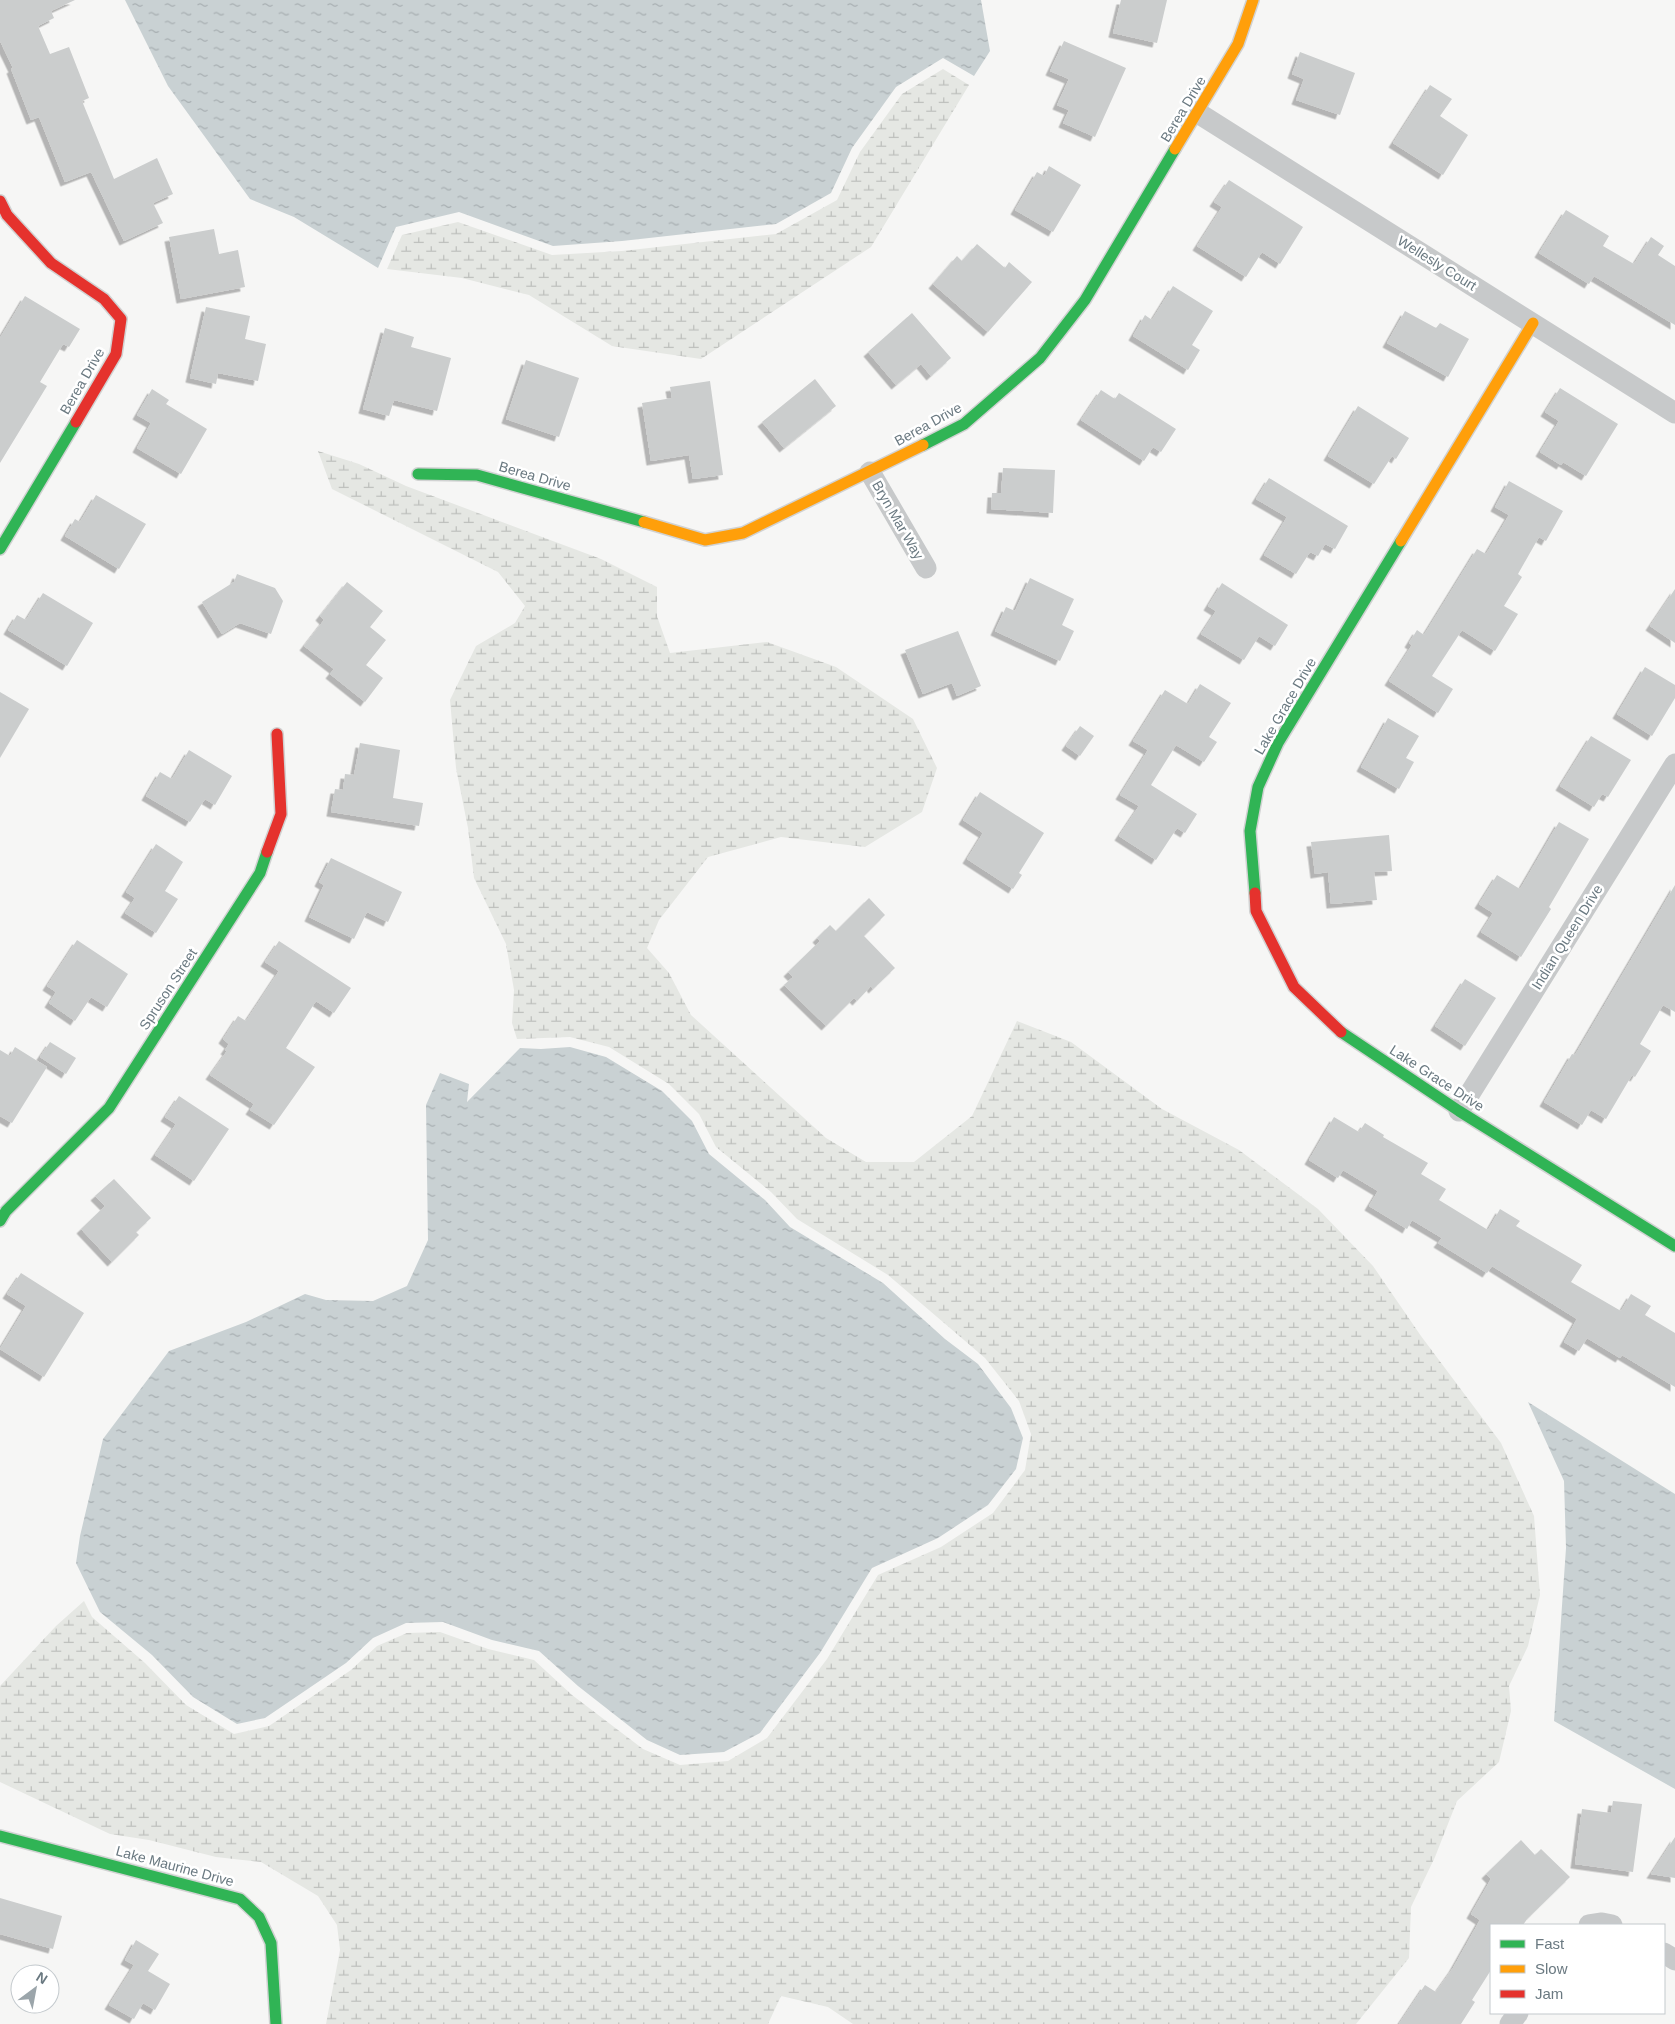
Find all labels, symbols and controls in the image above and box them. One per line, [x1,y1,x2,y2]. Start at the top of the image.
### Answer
street label: Berea Drive [1157,73,1209,145]
street label: Wellesly Court [1395,232,1479,294]
street label: Berea Drive [57,345,108,417]
street label: Berea Drive [892,399,964,449]
street label: Berea Drive [497,458,573,494]
street label: Bryn Mar Way [869,478,927,562]
street label: Lake Grace Drive [1251,655,1319,757]
street label: Indian Queen Drive [1528,881,1606,992]
street label: Spruson Street [136,945,200,1033]
street label: Lake Grace Drive [1387,1042,1487,1114]
street label: Lake Maurine Drive [114,1843,236,1889]
legend [1490,1924,1665,2014]
text: Fast [1535,1935,1565,1952]
text: Slow [1535,1960,1568,1977]
north arrow [10,1964,60,2014]
text: N [33,1969,50,1987]
text: Jam [1535,1985,1563,2002]

